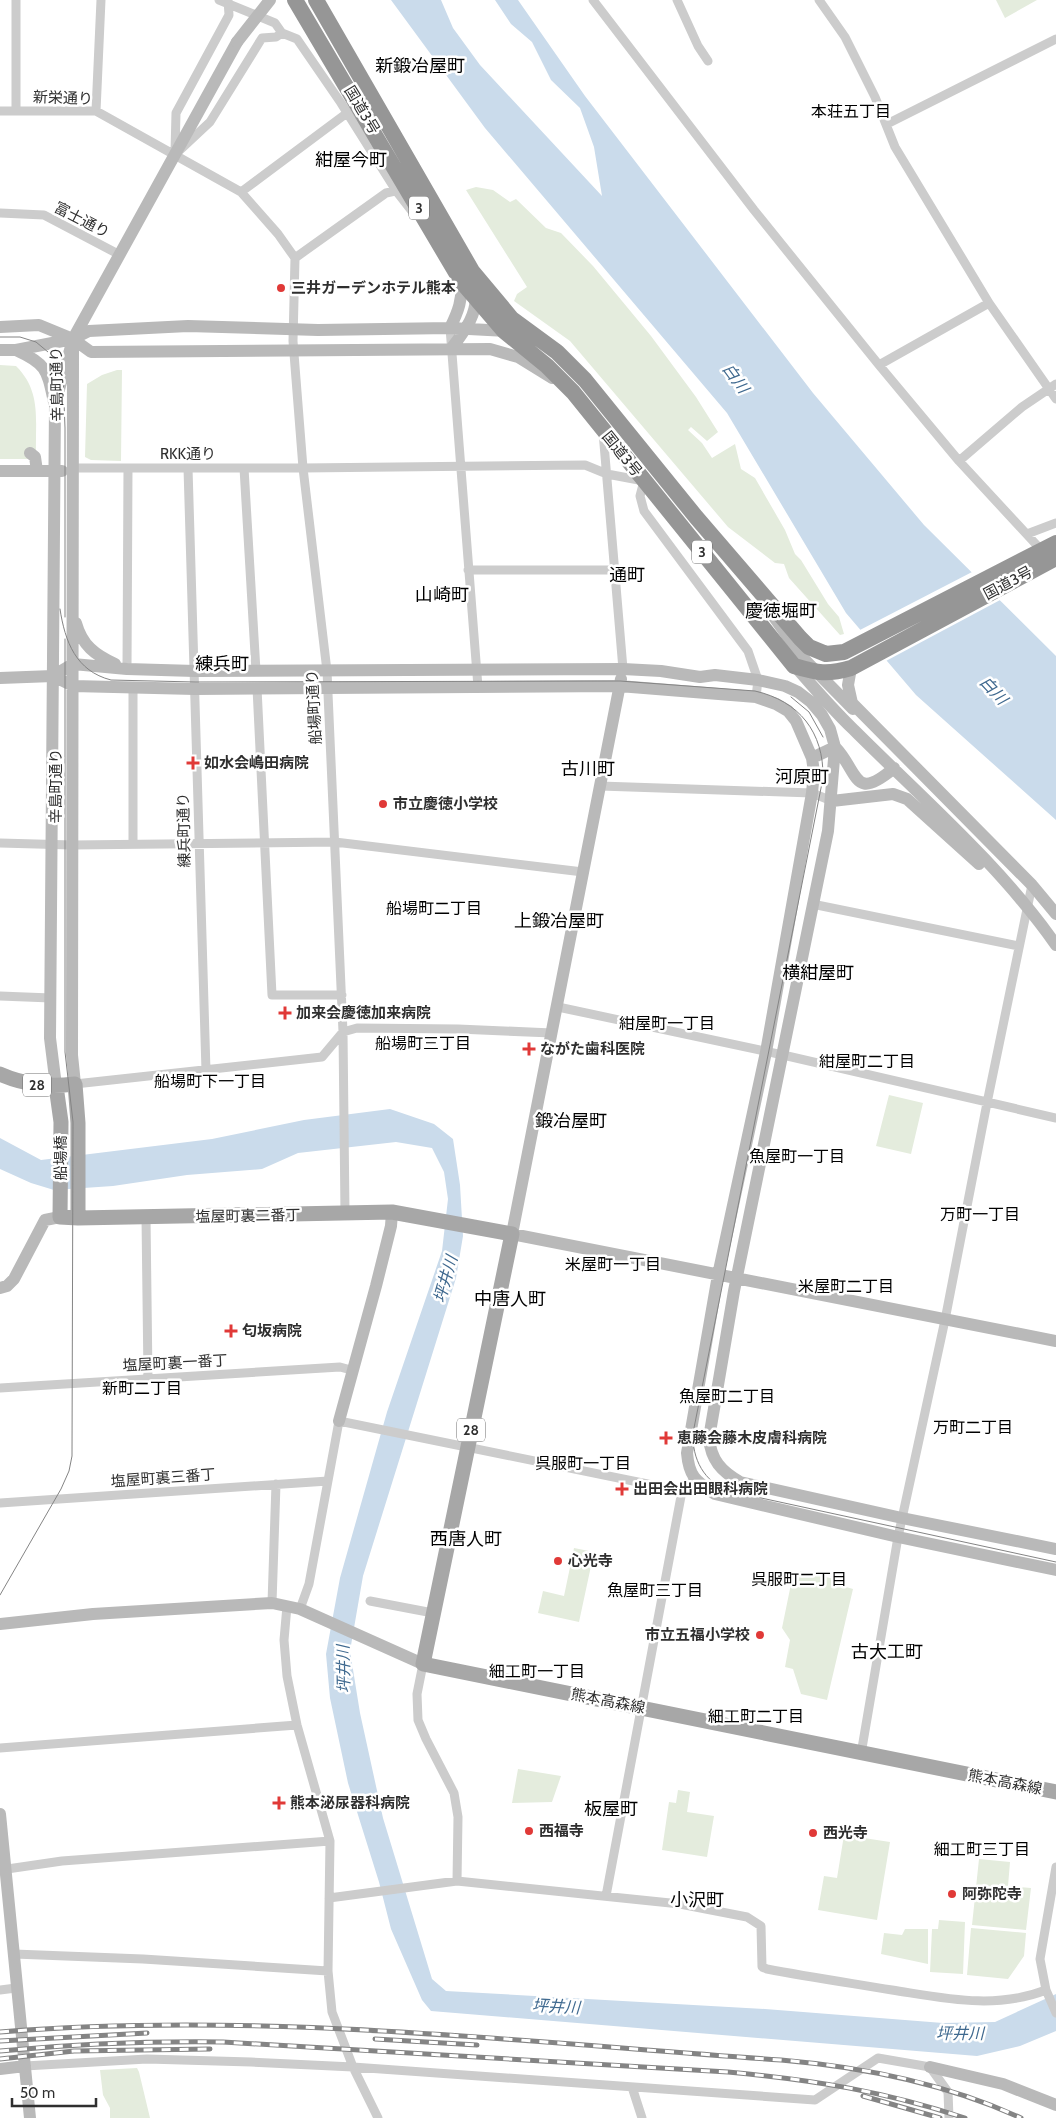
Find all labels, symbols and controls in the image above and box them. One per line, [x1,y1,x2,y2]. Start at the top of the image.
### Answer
district label: 新鍛冶屋町 [375,55,465,77]
street label: 国道3号 [341,83,383,137]
street label: 新栄通り [33,88,93,108]
district label: 本荘五丁目 [811,102,891,121]
district label: 紺屋今町 [315,149,387,171]
road number: 3 [409,197,429,220]
street label: 富士通り [51,198,113,242]
place label: 三井ガーデンホテル熊本 [291,279,456,297]
marker: 三井ガーデンホテル熊本 [275,282,287,294]
street label: 辛島町通り [47,346,67,422]
water label: 白川 [719,360,754,398]
street label: 国道3号 [598,428,646,480]
street label: RKK通り [160,445,216,463]
road number: 3 [692,540,712,564]
street label: 国道3号 [980,563,1036,603]
district label: 通町 [609,564,645,586]
district label: 山崎町 [415,584,469,606]
district label: 慶徳堀町 [745,600,817,622]
district label: 練兵町 [195,653,249,675]
street label: 船場町通り [303,669,325,745]
water label: 白川 [976,672,1013,710]
street label: 辛島町通り [47,748,65,824]
place label: 如水会嶋田病院 [204,754,309,772]
marker: 如水会嶋田病院 [186,756,200,770]
district label: 古川町 [561,758,615,780]
district label: 河原町 [775,766,829,788]
street label: 練兵町通り [174,792,194,868]
place label: 市立慶徳小学校 [393,795,498,813]
marker: 市立慶徳小学校 [377,798,389,810]
district label: 船場町二丁目 [386,899,482,918]
district label: 上鍛冶屋町 [514,910,604,932]
district label: 横紺屋町 [782,962,854,984]
place label: 加来会慶徳加来病院 [296,1004,431,1022]
marker: 加来会慶徳加来病院 [278,1006,292,1020]
district label: 紺屋町一丁目 [619,1014,715,1033]
district label: 船場町三丁目 [375,1034,471,1053]
place label: ながた歯科医院 [540,1040,645,1058]
marker: ながた歯科医院 [522,1042,536,1056]
district label: 紺屋町二丁目 [819,1052,915,1071]
district label: 船場町下一丁目 [154,1072,266,1091]
road number: 28 [23,1074,51,1096]
district label: 鍛冶屋町 [535,1110,607,1132]
street label: 船場橋 [52,1135,70,1181]
district label: 魚屋町一丁目 [749,1147,845,1166]
district label: 万町一丁目 [940,1205,1020,1224]
street label: 塩屋町裏二番丁 [195,1206,301,1226]
water label: 坪井川 [430,1252,462,1305]
district label: 米屋町一丁目 [565,1255,661,1274]
district label: 米屋町二丁目 [798,1277,894,1296]
district label: 中唐人町 [474,1288,546,1310]
place label: 匂坂病院 [242,1322,302,1340]
marker: 匂坂病院 [224,1324,238,1338]
street label: 塩屋町裏一番丁 [122,1351,228,1375]
district label: 新町二丁目 [102,1379,182,1398]
district label: 魚屋町二丁目 [679,1387,775,1406]
road number: 28 [457,1418,485,1442]
district label: 万町二丁目 [933,1418,1013,1437]
place label: 恵藤会藤木皮膚科病院 [677,1429,827,1447]
marker: 恵藤会藤木皮膚科病院 [659,1431,673,1445]
district label: 呉服町一丁目 [535,1454,631,1473]
street label: 塩屋町裏三番丁 [110,1465,216,1491]
place label: 出田会出田眼科病院 [633,1480,768,1498]
marker: 出田会出田眼科病院 [615,1482,629,1496]
district label: 西唐人町 [430,1528,502,1550]
place label: 心光寺 [568,1552,613,1570]
marker: 心光寺 [552,1555,564,1567]
district label: 呉服町二丁目 [751,1570,847,1589]
district label: 魚屋町三丁目 [607,1581,703,1600]
place label: 市立五福小学校 [645,1626,750,1644]
marker: 市立五福小学校 [754,1629,766,1641]
district label: 古大工町 [851,1641,923,1663]
water label: 坪井川 [334,1643,353,1693]
district label: 細工町一丁目 [489,1662,585,1681]
street label: 熊本高森線 [569,1685,647,1717]
district label: 細工町二丁目 [708,1707,804,1726]
street label: 熊本高森線 [966,1766,1044,1798]
place label: 熊本泌尿器科病院 [290,1794,410,1812]
marker: 熊本泌尿器科病院 [272,1796,286,1810]
district label: 板屋町 [584,1798,638,1820]
place label: 西福寺 [539,1822,584,1840]
place label: 西光寺 [823,1824,868,1842]
marker: 西福寺 [523,1825,535,1837]
marker: 西光寺 [807,1827,819,1839]
district label: 細工町三丁目 [934,1840,1030,1859]
place label: 阿弥陀寺 [962,1885,1022,1903]
marker: 阿弥陀寺 [946,1888,958,1900]
district label: 小沢町 [670,1889,724,1911]
water label: 坪井川 [532,1996,582,2017]
water label: 坪井川 [936,2024,986,2043]
scale bar [12,2076,96,2108]
text: 50 m [20,2084,55,2102]

